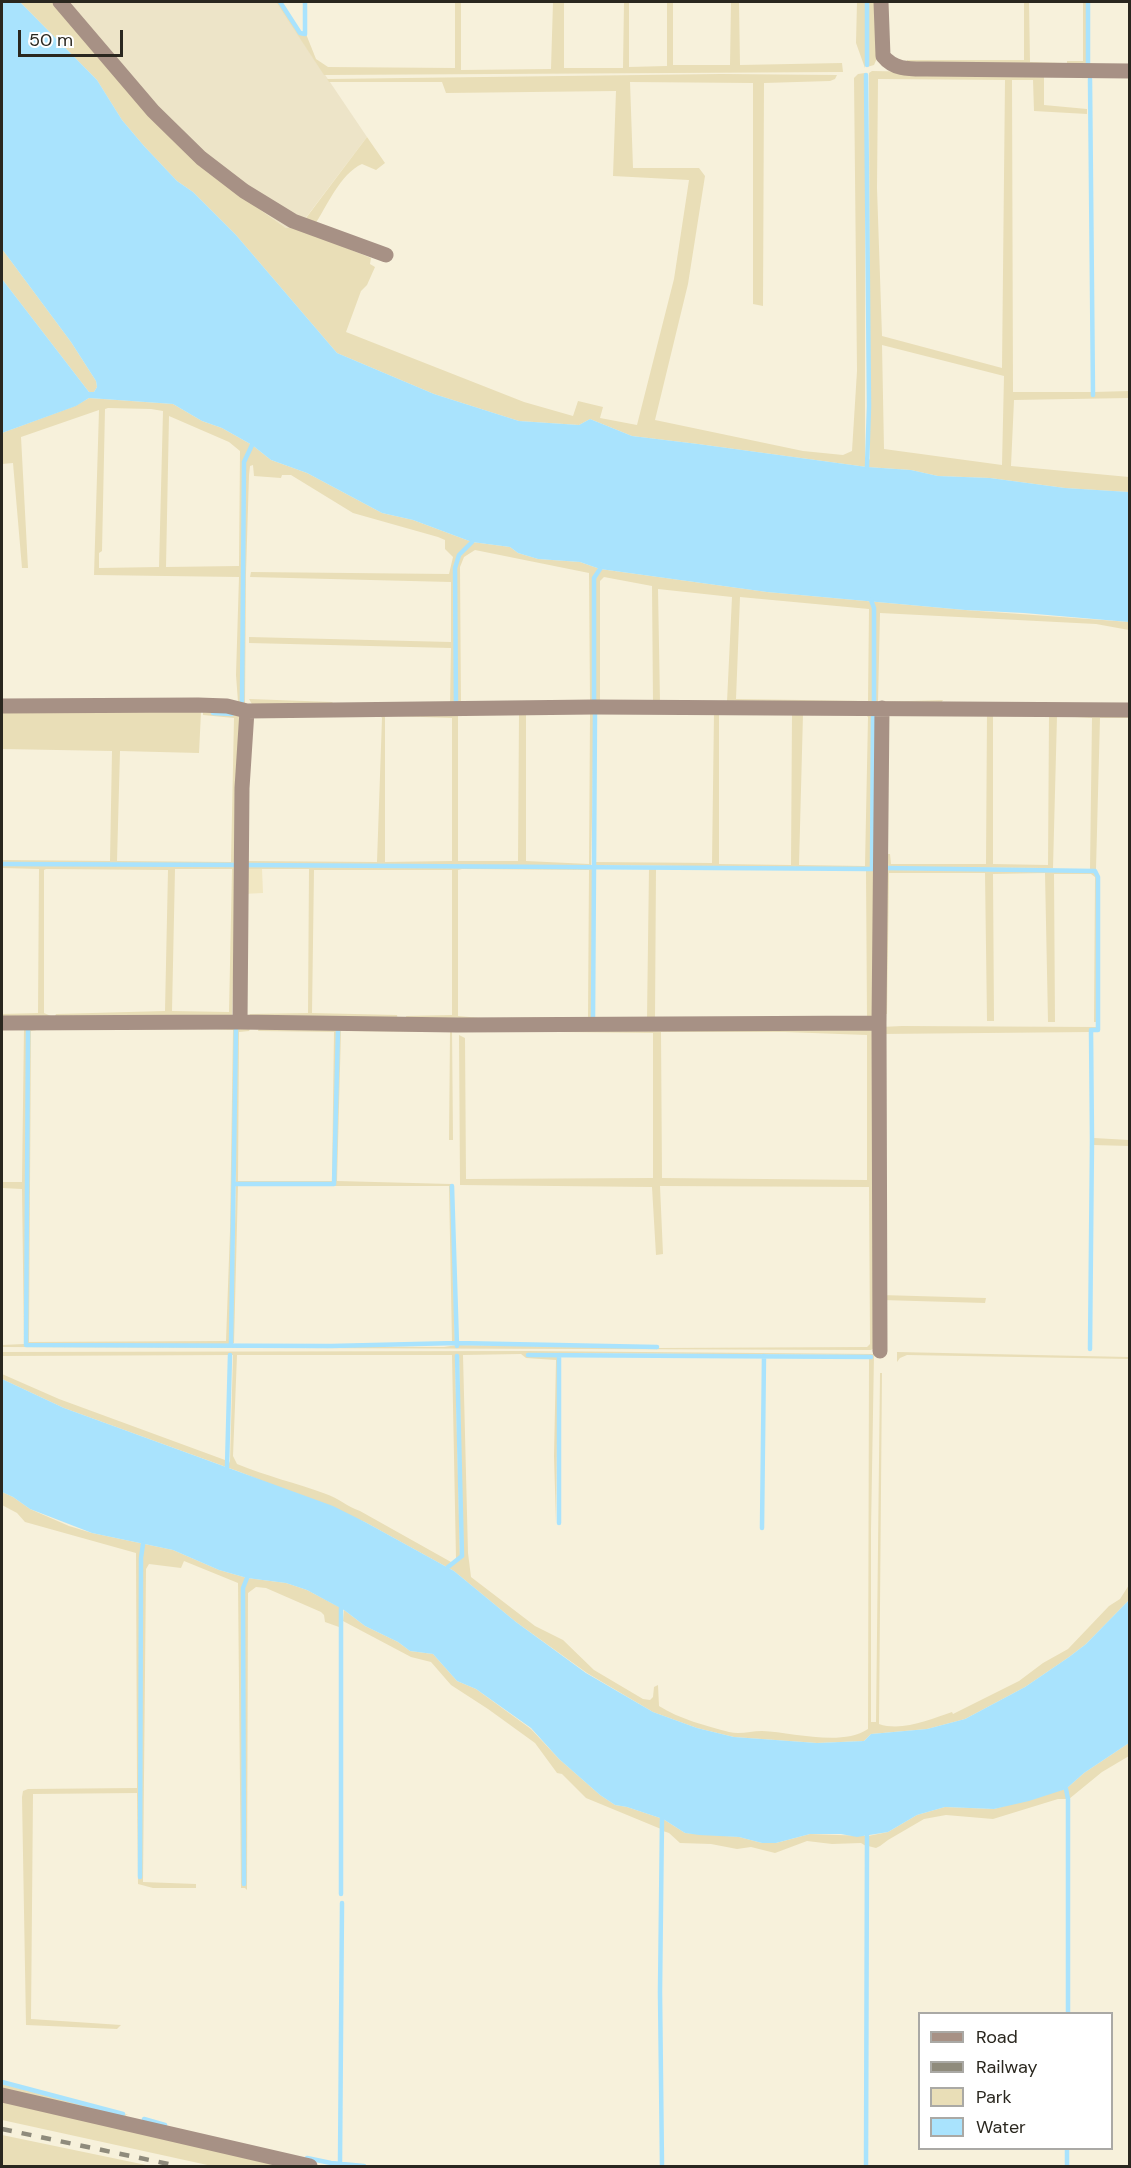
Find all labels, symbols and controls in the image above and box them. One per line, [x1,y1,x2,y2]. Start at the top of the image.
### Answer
scale bar [21,18,126,56]
text: 50 m [29,28,73,52]
legend [918,2012,1113,2150]
text: Road [976,2025,1018,2049]
text: Railway [976,2055,1038,2079]
text: Park [976,2085,1012,2109]
text: Water [976,2115,1026,2139]

